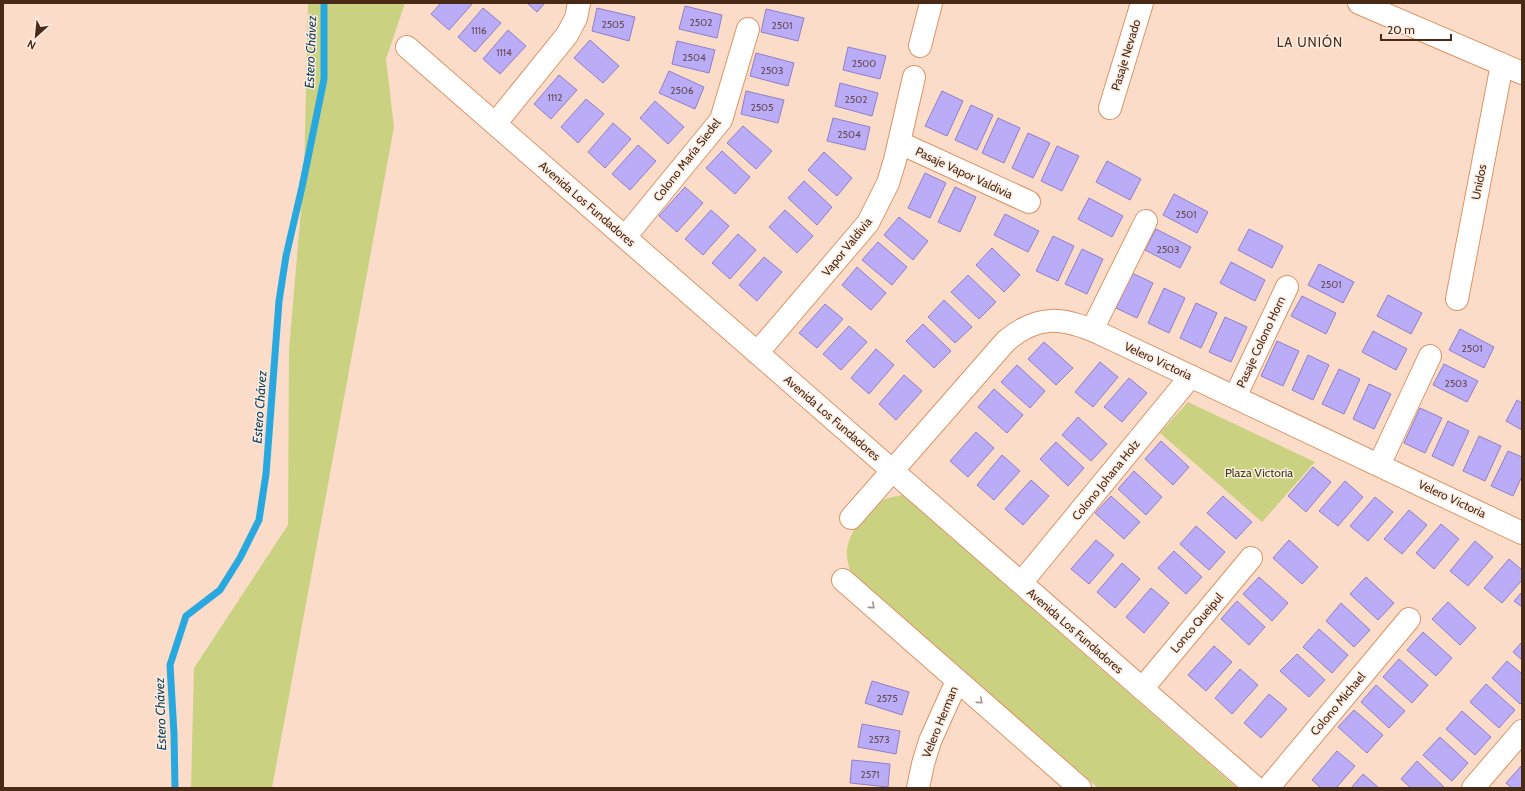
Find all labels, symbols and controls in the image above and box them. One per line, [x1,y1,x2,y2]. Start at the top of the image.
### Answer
water label: Estero Chávez [301,15,319,89]
north arrow [16,16,56,56]
house number: 2502 [690,16,712,29]
scale bar [1381,16,1451,42]
street label: Pasaje Nevado [1108,17,1144,92]
house number: 2505 [601,18,625,31]
house number: 2501 [772,19,792,32]
text: 20 m [1387,22,1415,37]
house number: 1116 [471,24,487,37]
district label: LA UNIÓN [1277,34,1343,50]
text: N [25,37,38,53]
house number: 1114 [496,46,512,59]
house number: 2504 [682,51,706,64]
house number: 2500 [852,57,876,70]
house number: 2503 [760,64,784,77]
house number: 2506 [670,84,694,97]
house number: 1112 [547,91,563,104]
house number: 2502 [845,93,867,106]
house number: 2505 [750,101,774,114]
street label: Colono María Siedel [650,115,724,204]
house number: 2504 [837,128,861,141]
street label: Pasaje Vapor Valdivia [913,143,1016,202]
street label: Avenida Los Fundadores [536,158,639,250]
street label: Unidos [1468,163,1489,201]
house number: 2501 [1176,208,1196,221]
street label: Vapor Valdivia [818,214,875,279]
house number: 2503 [1156,243,1180,256]
house number: 2501 [1321,278,1341,291]
street label: Pasaje Colono Horn [1233,293,1288,390]
street label: Velero Victoria [1122,338,1195,383]
house number: 2501 [1462,342,1482,355]
water label: Estero Chávez [248,370,270,444]
street label: Avenida Los Fundadores [781,372,884,464]
house number: 2503 [1444,377,1468,390]
street label: Colono Johana Holz [1068,436,1143,523]
park label: Plaza Victoria [1225,465,1293,480]
street label: Velero Victoria [1416,476,1489,521]
street label: Avenida Los Fundadores [1024,585,1127,677]
street label: Lonco Queipul [1167,589,1226,656]
one-way arrow [867,601,875,608]
street label: Colono Michael [1307,669,1369,738]
water label: Estero Chávez [151,677,169,751]
street label: Velero Herman [918,684,961,760]
house number: 2575 [876,692,898,705]
one-way arrow [976,696,983,703]
house number: 2573 [868,733,890,746]
house number: 2571 [861,768,879,781]

